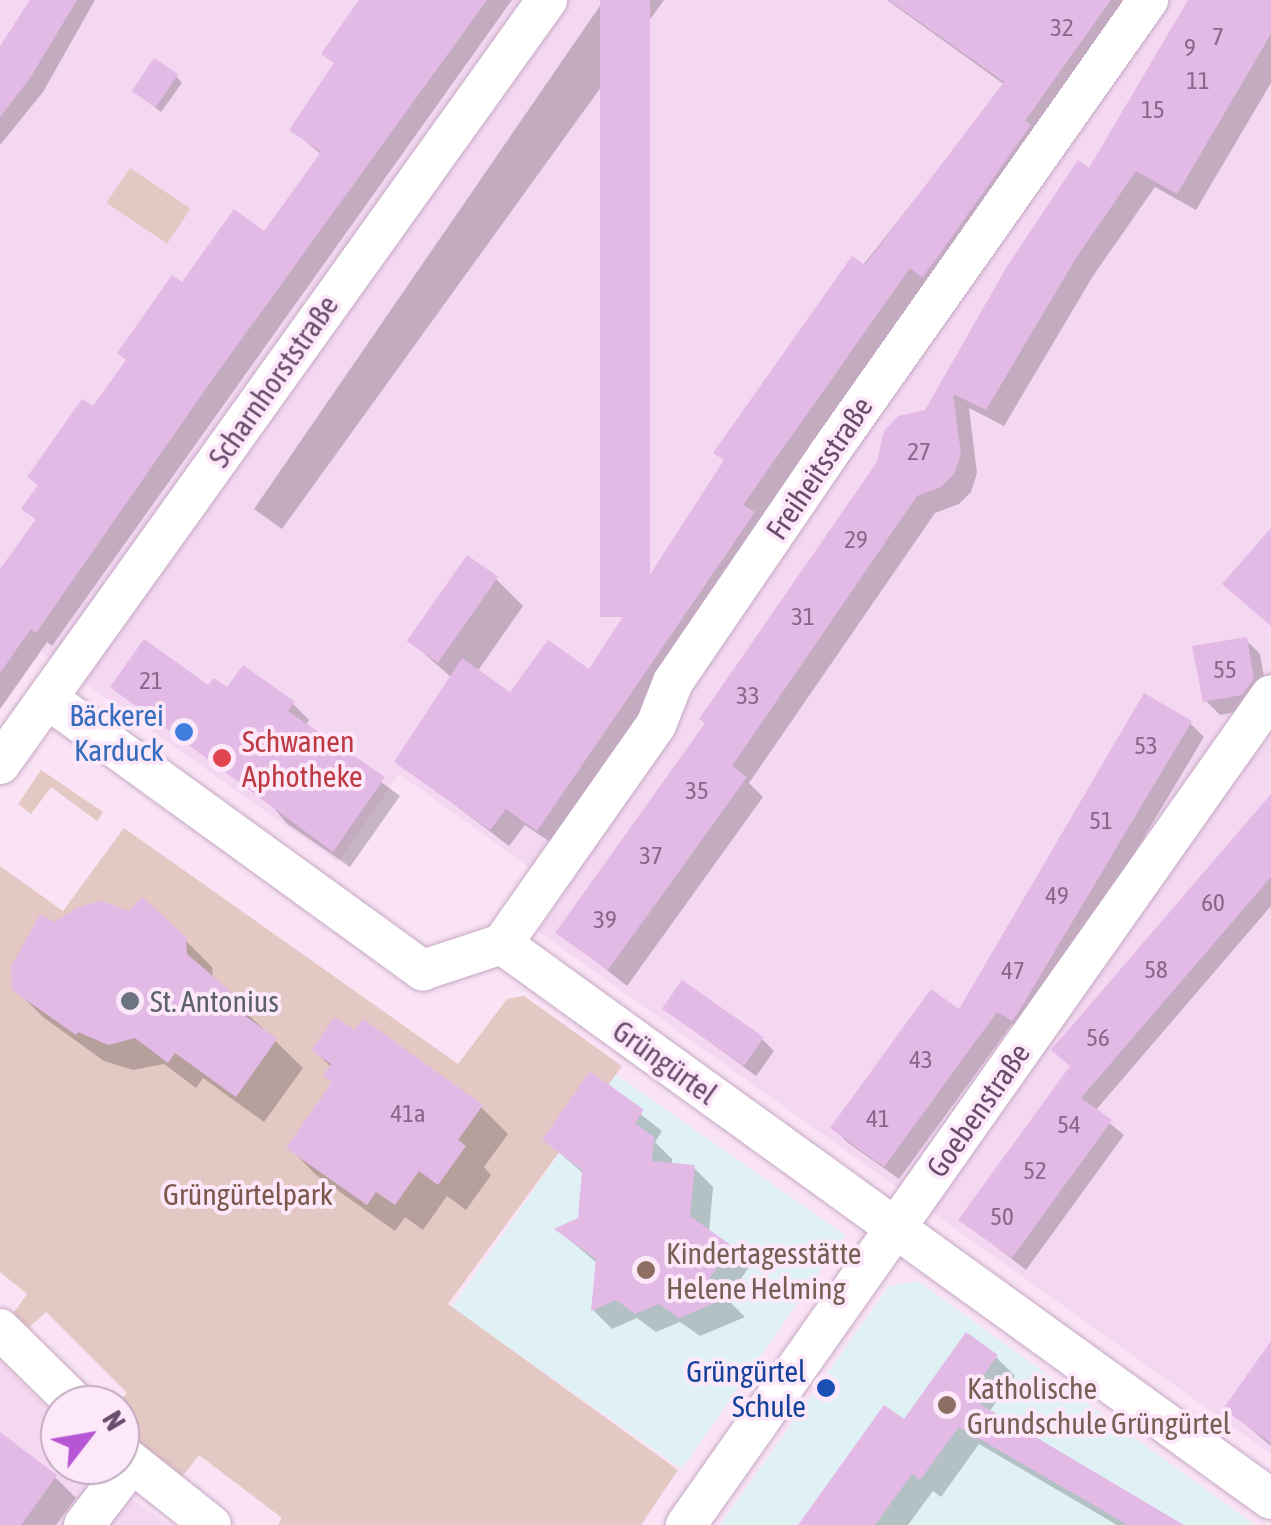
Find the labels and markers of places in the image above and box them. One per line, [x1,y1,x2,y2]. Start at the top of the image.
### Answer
place label: Bäckerei Karduck [69,697,164,768]
marker: Bäckerei Karduck [173,721,195,743]
place label: Schwanen Aphotheke [242,723,363,794]
marker: Schwanen Aphotheke [211,747,233,769]
place label: St. Antonius [150,983,279,1019]
marker: St. Antonius [119,990,141,1012]
place label: Kindertagesstätte Helene Helming [666,1235,861,1306]
marker: Kindertagesstätte Helene Helming [635,1259,657,1281]
place label: Grüngürtel Schule [686,1353,806,1424]
place label: Katholische Grundschule Grüngürtel [967,1370,1231,1440]
marker: Grüngürtel Schule [815,1377,837,1399]
marker: Katholische Grundschule Grüngürtel [936,1394,958,1416]

